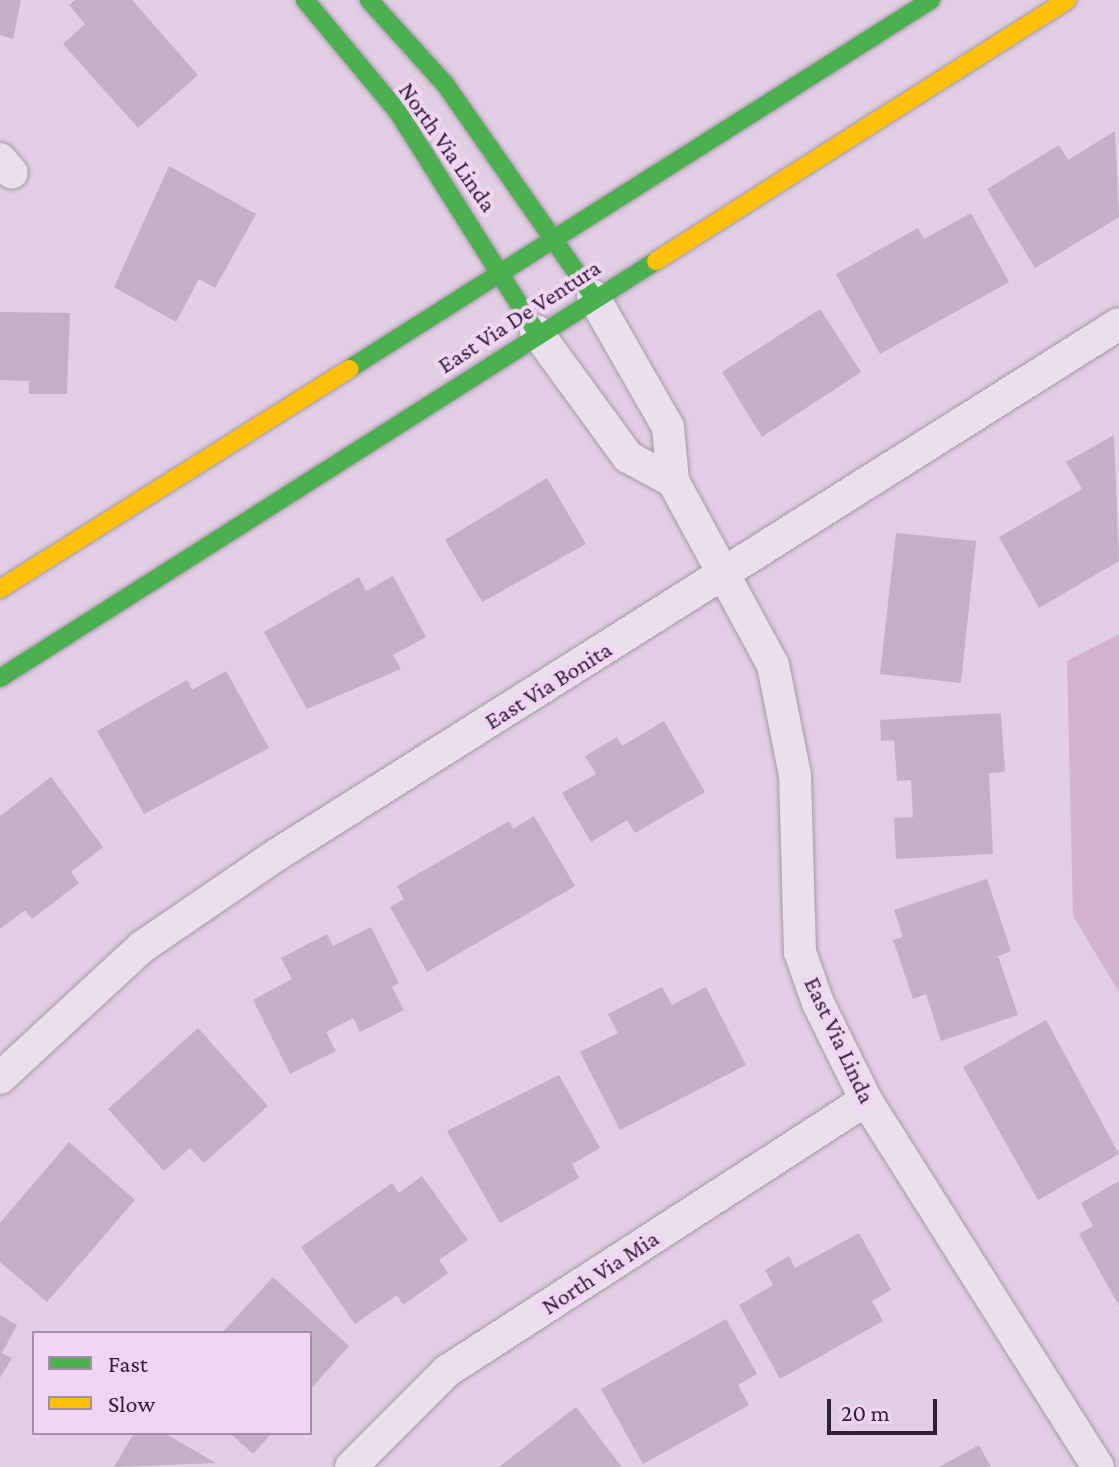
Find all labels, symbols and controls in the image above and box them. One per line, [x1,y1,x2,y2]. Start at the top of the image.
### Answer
street label: North Via Linda [393,77,503,217]
street label: East Via De Ventura [432,253,606,379]
street label: East Via Bonita [479,635,617,735]
street label: East Via Linda [798,972,882,1108]
street label: North Via Mia [536,1223,664,1321]
legend [32,1331,312,1435]
text: Fast [108,1350,148,1377]
scale bar [831,1383,941,1433]
text: Slow [108,1390,155,1417]
text: 20 m [841,1399,890,1426]

